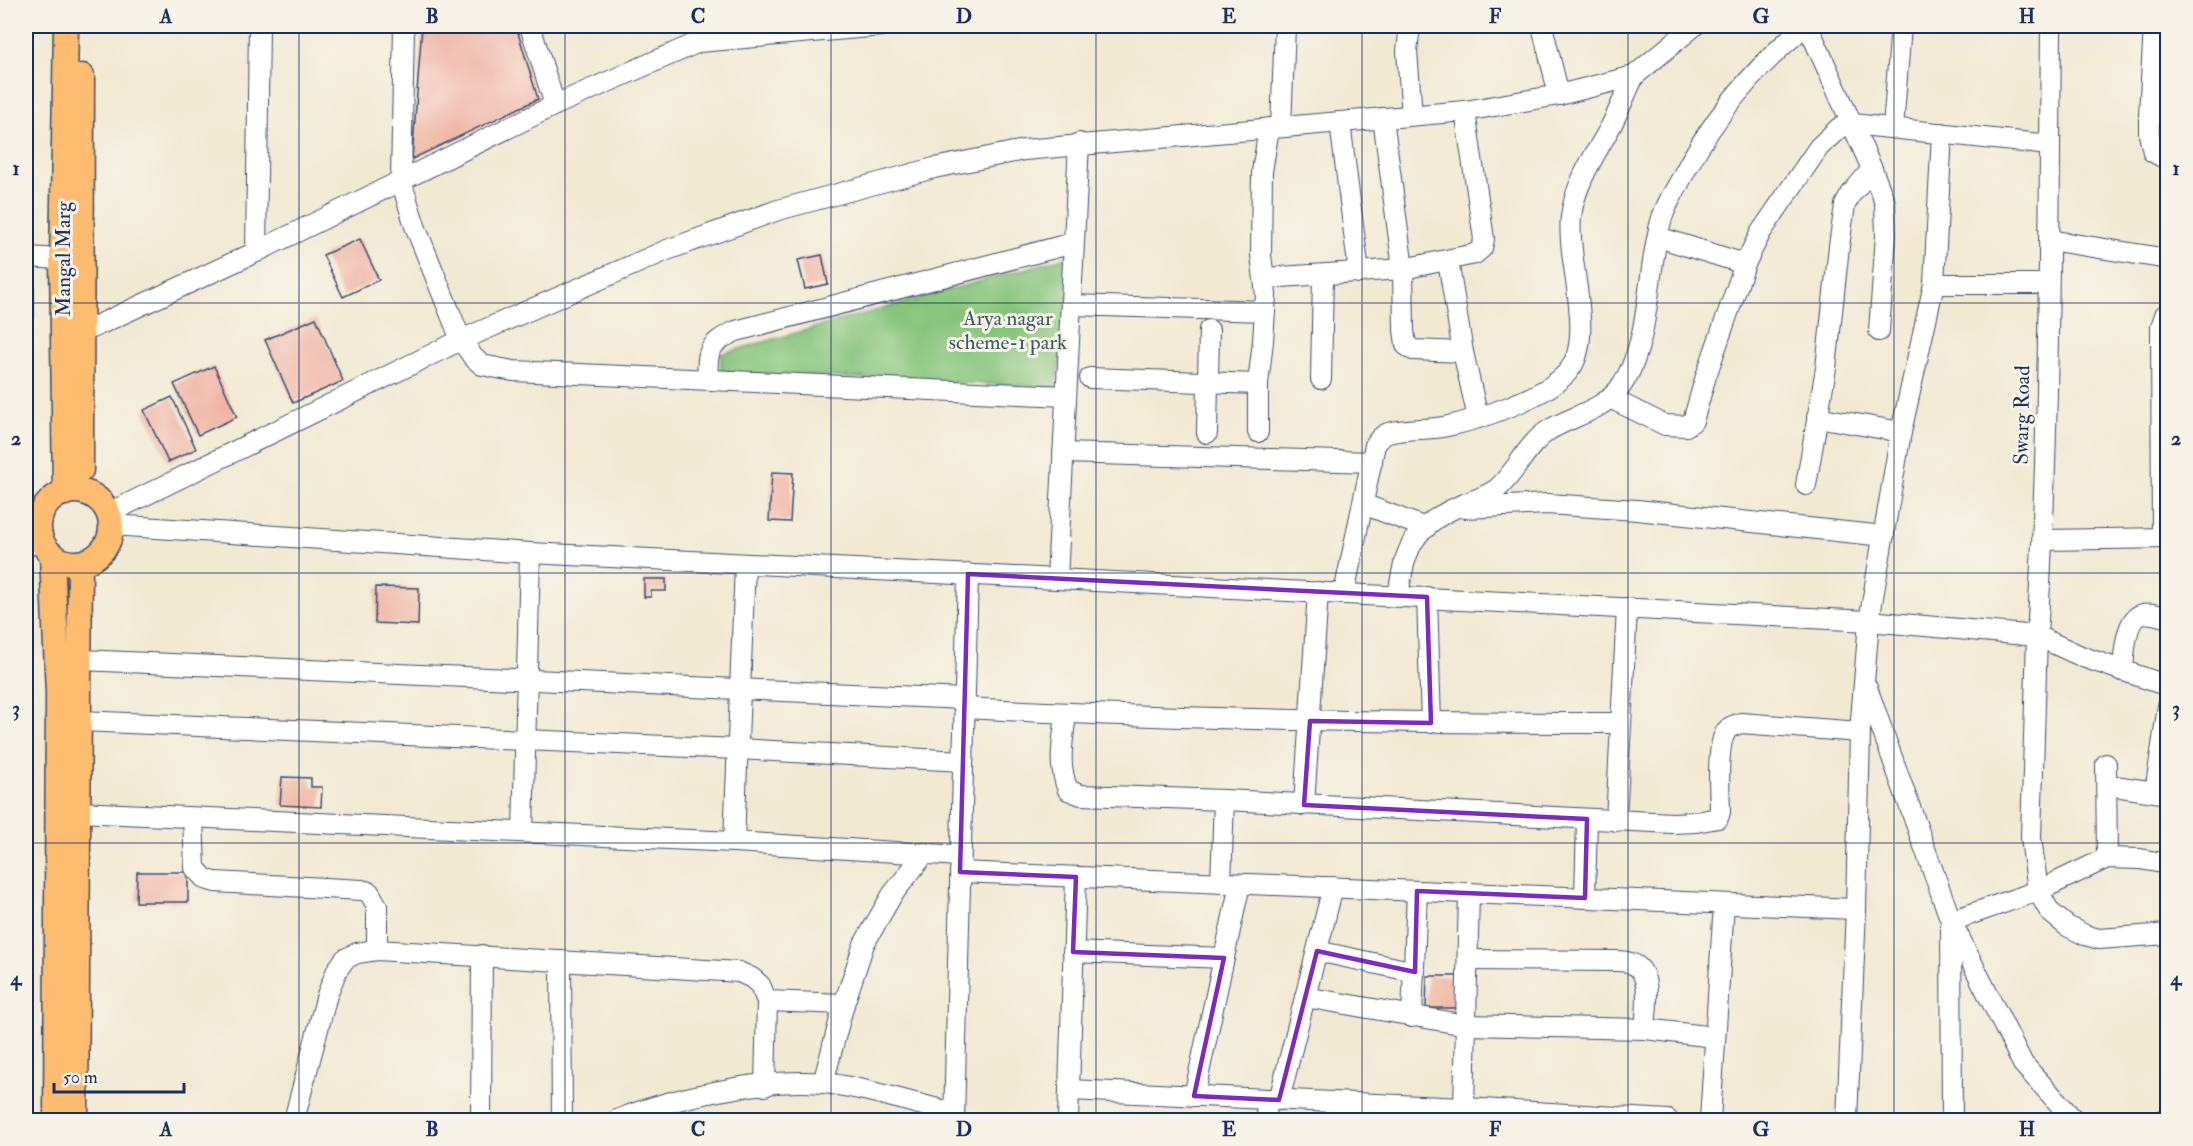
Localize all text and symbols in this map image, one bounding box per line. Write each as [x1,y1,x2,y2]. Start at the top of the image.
text: A [159,4,173,29]
text: B [425,4,439,29]
text: C [691,4,705,29]
text: D [956,4,972,29]
text: E [1222,4,1237,29]
text: F [1489,4,1502,29]
text: G [1753,4,1770,29]
text: H [2019,4,2035,29]
text: 1 [12,156,20,181]
text: 1 [2172,156,2180,181]
street label: Mangal Marg [50,201,77,317]
park label: Arya nagar scheme-1 park [949,305,1067,356]
street label: Swarg Road [2008,364,2036,465]
text: 2 [11,426,21,451]
text: 2 [2171,426,2181,451]
text: 3 [12,696,20,721]
text: 3 [2172,696,2180,721]
text: 4 [10,966,23,991]
text: 4 [2170,966,2183,991]
scale bar [54,1056,184,1094]
text: 50 m [63,1066,98,1089]
text: A [159,1117,173,1142]
text: B [425,1117,439,1142]
text: C [691,1117,705,1142]
text: D [956,1117,972,1142]
text: E [1222,1117,1237,1142]
text: F [1489,1117,1502,1142]
text: G [1753,1117,1770,1142]
text: H [2019,1117,2035,1142]

